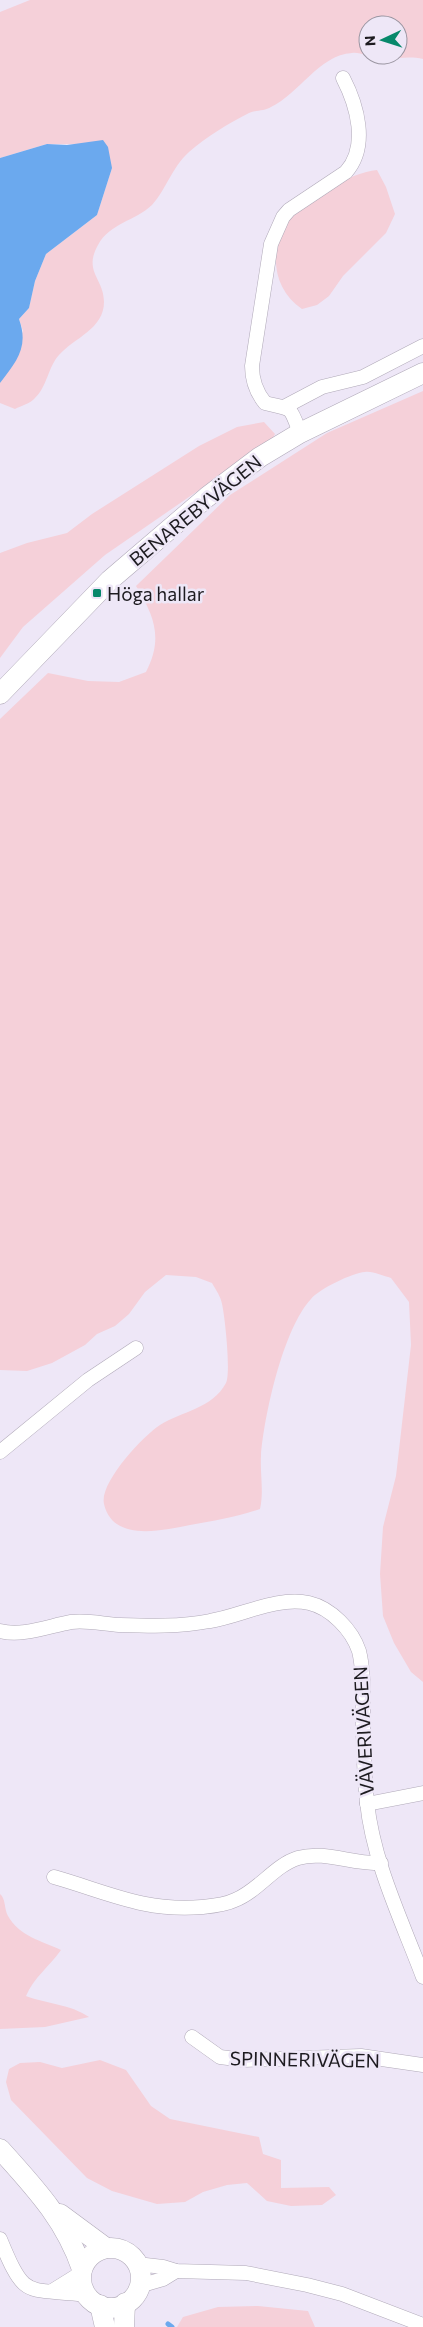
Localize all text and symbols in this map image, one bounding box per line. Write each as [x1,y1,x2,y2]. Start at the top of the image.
north arrow [358,15,408,65]
text: N [361,35,378,47]
street label: BENAREBYVÄGEN [124,450,266,570]
place label: Höga hallar [107,582,205,605]
marker: Höga hallar [91,587,103,599]
street label: VÄVERIVÄGEN [348,1666,378,1796]
street label: SPINNERIVÄGEN [230,2046,380,2072]

